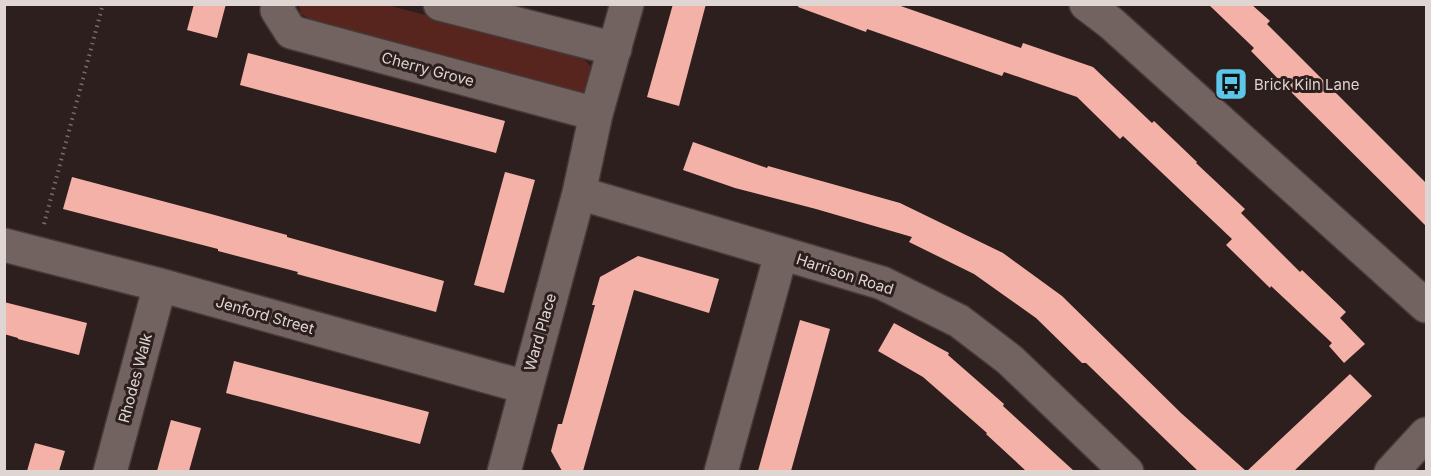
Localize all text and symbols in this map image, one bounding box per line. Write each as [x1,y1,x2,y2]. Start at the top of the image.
street label: Cherry Grove [380,48,476,90]
bus stop icon: Brick Kiln Lane [1213,66,1249,102]
place label: Brick Kiln Lane [1254,75,1360,94]
street label: Harrison Road [794,249,896,299]
street label: Ward Place [520,291,560,373]
street label: Jenford Street [214,292,316,338]
street label: Rhodes Walk [114,330,156,425]

